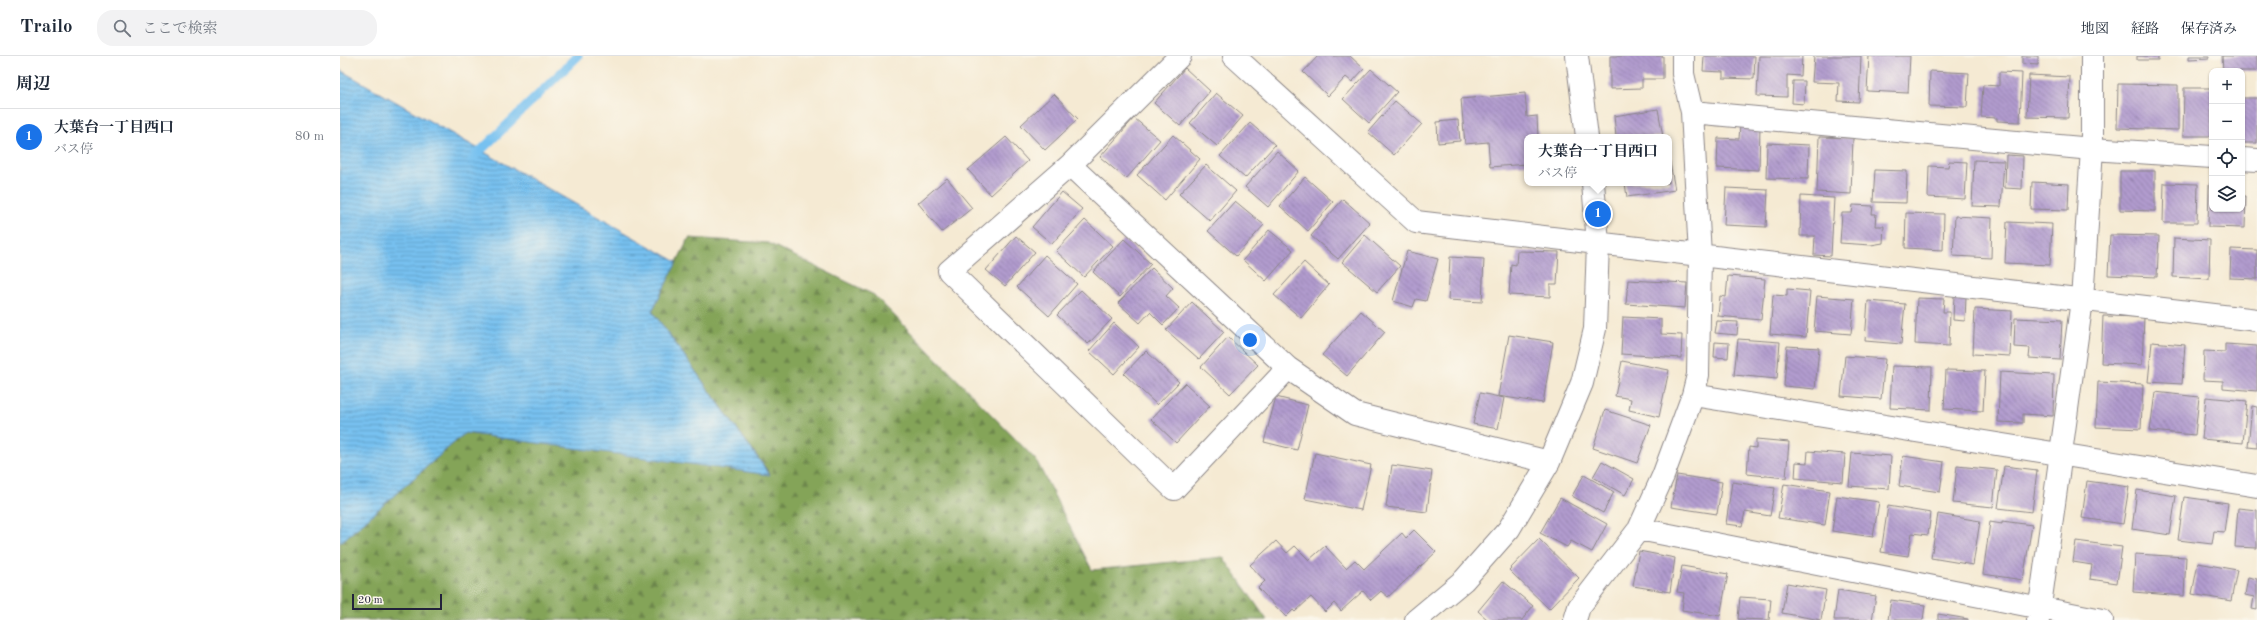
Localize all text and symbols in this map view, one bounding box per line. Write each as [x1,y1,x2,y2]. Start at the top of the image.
search box [97,10,377,46]
icon: search [111,17,133,39]
text: Trailo [20,18,73,37]
text: ここで検索 [143,22,218,37]
text: 地図 [2081,22,2109,36]
text: 経路 [2131,22,2159,36]
text: 保存済み [2181,22,2237,36]
map controls [2209,68,2245,212]
button: + [2209,68,2245,104]
text: 周辺 [16,76,50,93]
button: − [2209,104,2245,140]
text: 大葉台一丁目西口 [54,121,174,136]
text: 1 [25,130,33,143]
text: 80 m [295,130,324,143]
popup [1524,134,1672,186]
button: locate [2209,140,2245,176]
text: バス停 [54,143,93,156]
text: 大葉台一丁目西口 [1538,145,1658,160]
text: バス停 [1538,167,1577,180]
button: layers [2209,176,2245,212]
pin: 1 [1585,199,1611,229]
your location [1240,330,1260,350]
scale bar [352,592,442,611]
text: 20 m [358,595,383,606]

